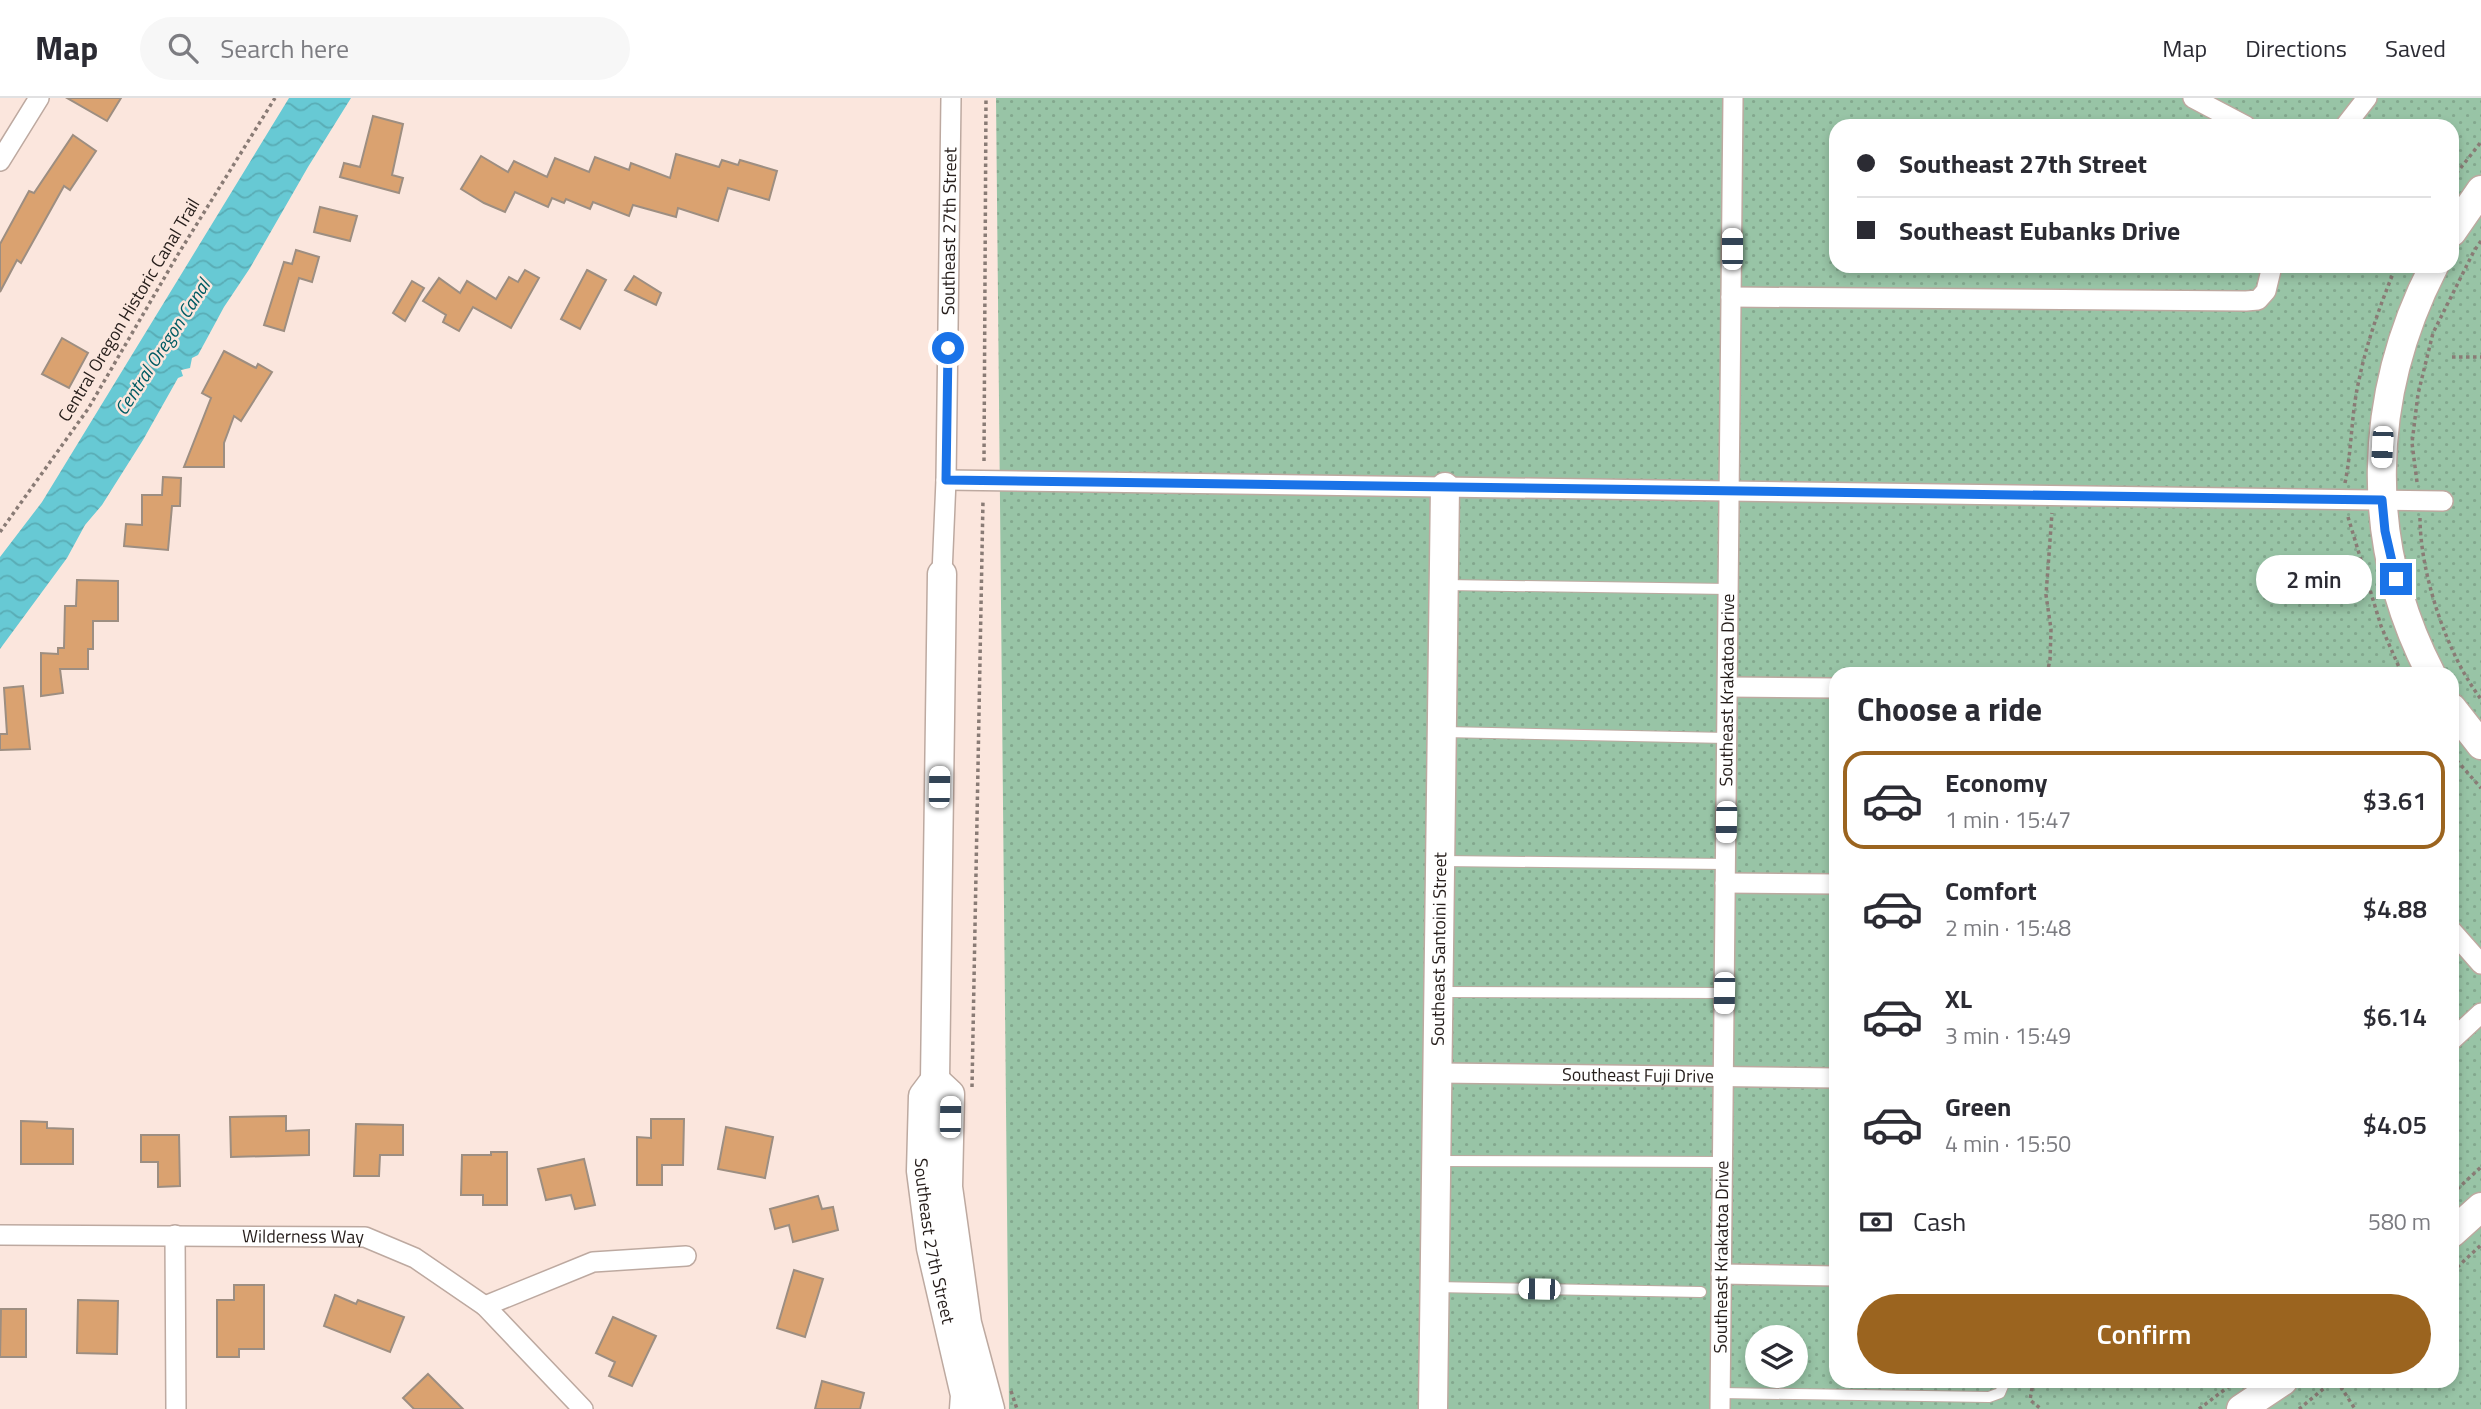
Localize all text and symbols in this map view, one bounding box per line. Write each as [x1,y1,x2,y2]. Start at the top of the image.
search box [140,17,630,80]
text: Map [35,23,98,73]
icon: search [164,29,202,67]
text: Search here [220,29,349,68]
text: Map [2162,30,2207,66]
text: Directions [2245,30,2347,66]
text: Saved [2385,30,2446,66]
text: Southeast 27th Street [1899,144,2147,183]
street label: Southeast 27th Street [934,146,963,315]
street label: Central Oregon Historic Canal Trail [51,193,206,427]
text: Southeast Eubanks Drive [1899,211,2180,250]
car [1722,228,1743,270]
water label: Central Oregon Canal [107,271,218,421]
route start [932,332,964,364]
car [2371,425,2394,469]
callout: 2 min [2256,554,2372,603]
text: 2 min [2286,562,2342,597]
route end [2380,563,2412,595]
street label: Southeast Krakatoa Drive [1712,593,1741,787]
text: Choose a ride [1857,685,2042,733]
text: Economy [1945,763,2047,802]
car [929,766,950,808]
icon: car [1861,769,1924,832]
text: $3.61 [2363,781,2427,820]
car [1716,801,1737,843]
text: 1 min · 15:47 [1945,802,2071,837]
street label: Southeast Santoini Street [1424,851,1453,1046]
text: Comfort [1945,871,2037,910]
icon: car [1861,877,1924,940]
text: $4.88 [2363,889,2427,928]
text: 2 min · 15:48 [1945,910,2071,945]
car [1714,972,1735,1014]
text: XL [1945,979,1972,1018]
icon: car [1861,985,1924,1048]
text: $6.14 [2363,997,2427,1036]
text: 3 min · 15:49 [1945,1018,2071,1053]
street label: Southeast Fuji Drive [1562,1061,1714,1089]
text: Green [1945,1087,2011,1126]
icon: car [1861,1093,1924,1156]
car [940,1096,961,1138]
text: $4.05 [2363,1105,2427,1144]
text: 4 min · 15:50 [1945,1126,2071,1161]
street label: Southeast 27th Street [908,1157,962,1327]
street label: Southeast Krakatoa Drive [1707,1160,1735,1354]
text: Cash [1913,1202,1966,1241]
icon: cash [1857,1203,1895,1241]
text: 580 m [2368,1204,2431,1239]
street label: Wilderness Way [242,1222,364,1250]
car [1518,1278,1561,1300]
button: Confirm [1857,1294,2431,1374]
map controls [1745,1325,1808,1388]
button: layers [1745,1325,1808,1388]

